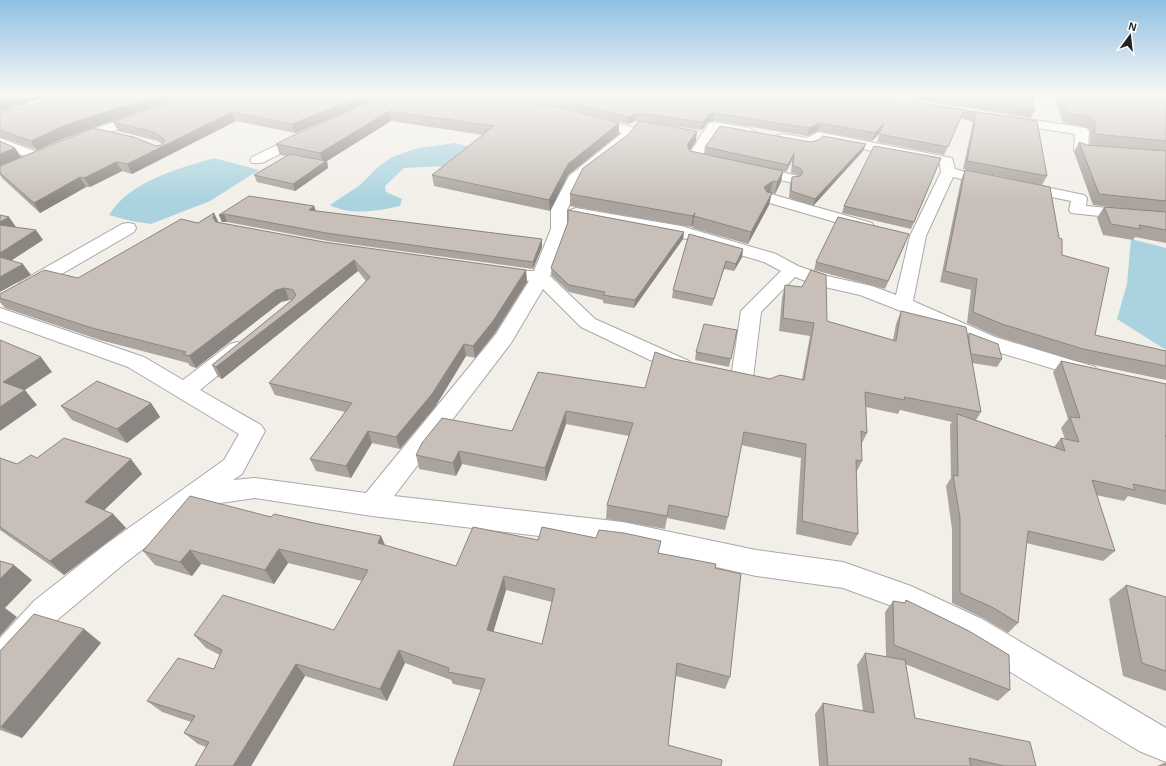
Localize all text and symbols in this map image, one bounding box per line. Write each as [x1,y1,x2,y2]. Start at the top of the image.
north arrow [1110,16,1150,56]
text: N [1127,20,1138,33]

